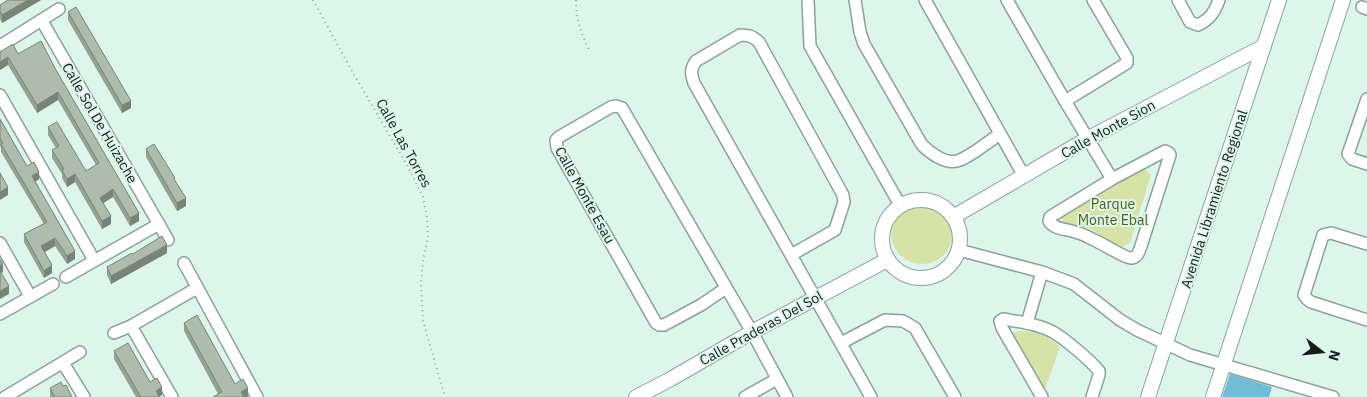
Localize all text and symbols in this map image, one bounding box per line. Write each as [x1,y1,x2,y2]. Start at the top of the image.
street label: Calle Sol De Huizache [58,60,142,187]
street label: Calle Las Torres [372,95,436,191]
street label: Calle Monte Sion [1058,96,1158,162]
street label: Avenida Libramiento Regional [1177,107,1251,290]
street label: Calle Monte Esau [551,143,619,247]
park label: Parque Monte Ebal [1078,195,1148,229]
street label: Calle Praderas Del Sol [696,287,826,369]
north arrow [1297,327,1347,377]
text: N [1324,348,1345,363]

